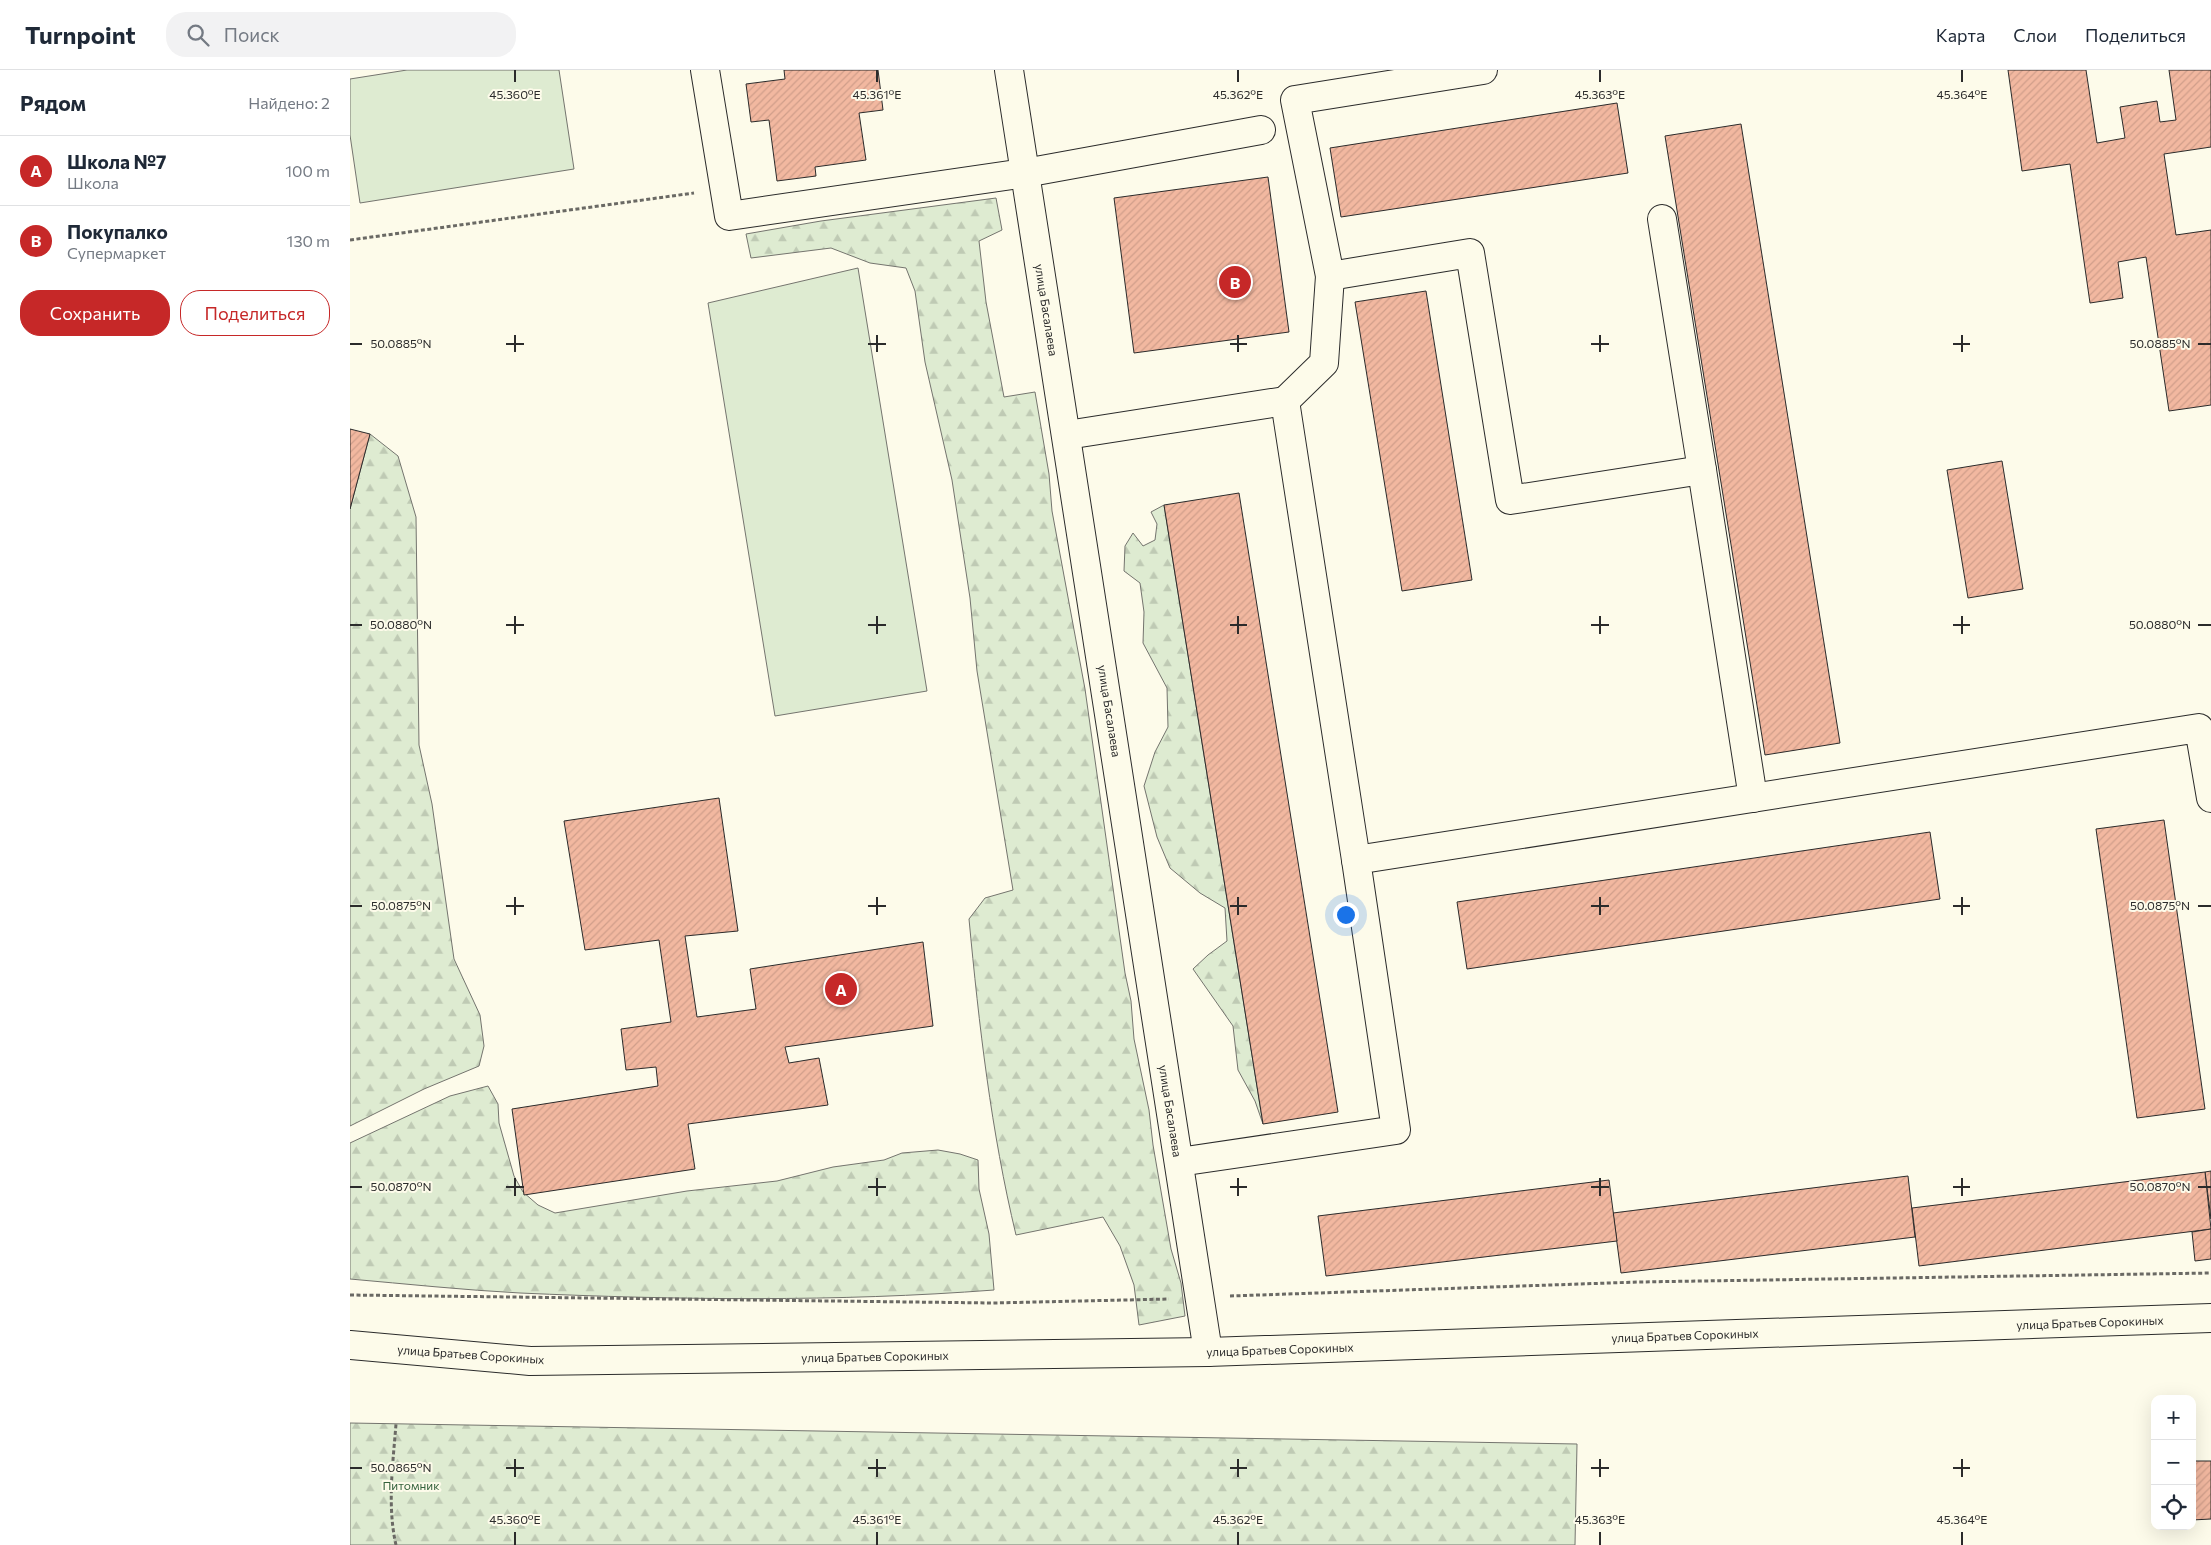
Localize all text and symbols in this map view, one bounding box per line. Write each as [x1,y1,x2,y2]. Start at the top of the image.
search box [166,12,516,57]
text: Turnpoint [25,20,136,49]
icon: search [184,21,212,49]
text: Поиск [224,23,280,46]
text: Карта [1936,24,1985,46]
text: Слои [2013,24,2057,46]
text: Поделиться [2085,24,2186,46]
text: 45.360°E [489,87,541,101]
text: 45.361°E [853,87,901,101]
text: 45.362°E [1213,87,1263,101]
text: 45.363°E [1575,87,1625,101]
text: 45.364°E [1937,87,1987,101]
text: Рядом [20,90,86,115]
text: Найдено: 2 [248,93,330,112]
text: Школа №7 [67,150,167,173]
text: A [30,161,42,180]
text: 100 m [285,161,330,180]
text: Школа [67,173,119,192]
text: Покупалко [67,220,168,243]
text: B [31,231,41,250]
text: 130 m [287,231,330,250]
text: Супермаркет [67,243,166,262]
street label: улица Басалаева [1033,263,1061,357]
pin: B [1219,263,1251,301]
button: Сохранить [20,290,170,336]
button: Поделиться [180,290,330,336]
text: 50.0885°N [370,336,432,350]
text: 50.0885°N [2129,336,2191,350]
text: 50.0880°N [370,617,432,631]
text: 50.0880°N [2129,617,2191,631]
street label: улица Басалаева [1096,664,1124,758]
text: 50.0875°N [371,898,431,912]
text: 50.0875°N [2130,898,2190,912]
your location [1333,902,1359,928]
pin: A [825,970,857,1008]
street label: улица Басалаева [1157,1064,1185,1158]
text: 50.0870°N [370,1179,432,1193]
text: 50.0870°N [2129,1179,2191,1193]
street label: улица Братьев Сорокиных [2016,1312,2165,1332]
street label: улица Братьев Сорокиных [1611,1325,1760,1345]
street label: улица Братьев Сорокиных [1206,1339,1355,1359]
street label: улица Братьев Сорокиных [397,1342,546,1366]
street label: улица Братьев Сорокиных [801,1348,949,1364]
map controls [2151,1395,2196,1530]
button: + [2151,1395,2196,1440]
button: − [2151,1440,2196,1485]
text: 50.0865°N [370,1460,432,1474]
park label: Питомник [382,1478,440,1492]
button: locate [2151,1485,2196,1530]
text: 45.360°E [489,1512,541,1526]
text: 45.361°E [853,1512,901,1526]
text: 45.362°E [1213,1512,1263,1526]
text: 45.363°E [1575,1512,1625,1526]
text: 45.364°E [1937,1512,1987,1526]

